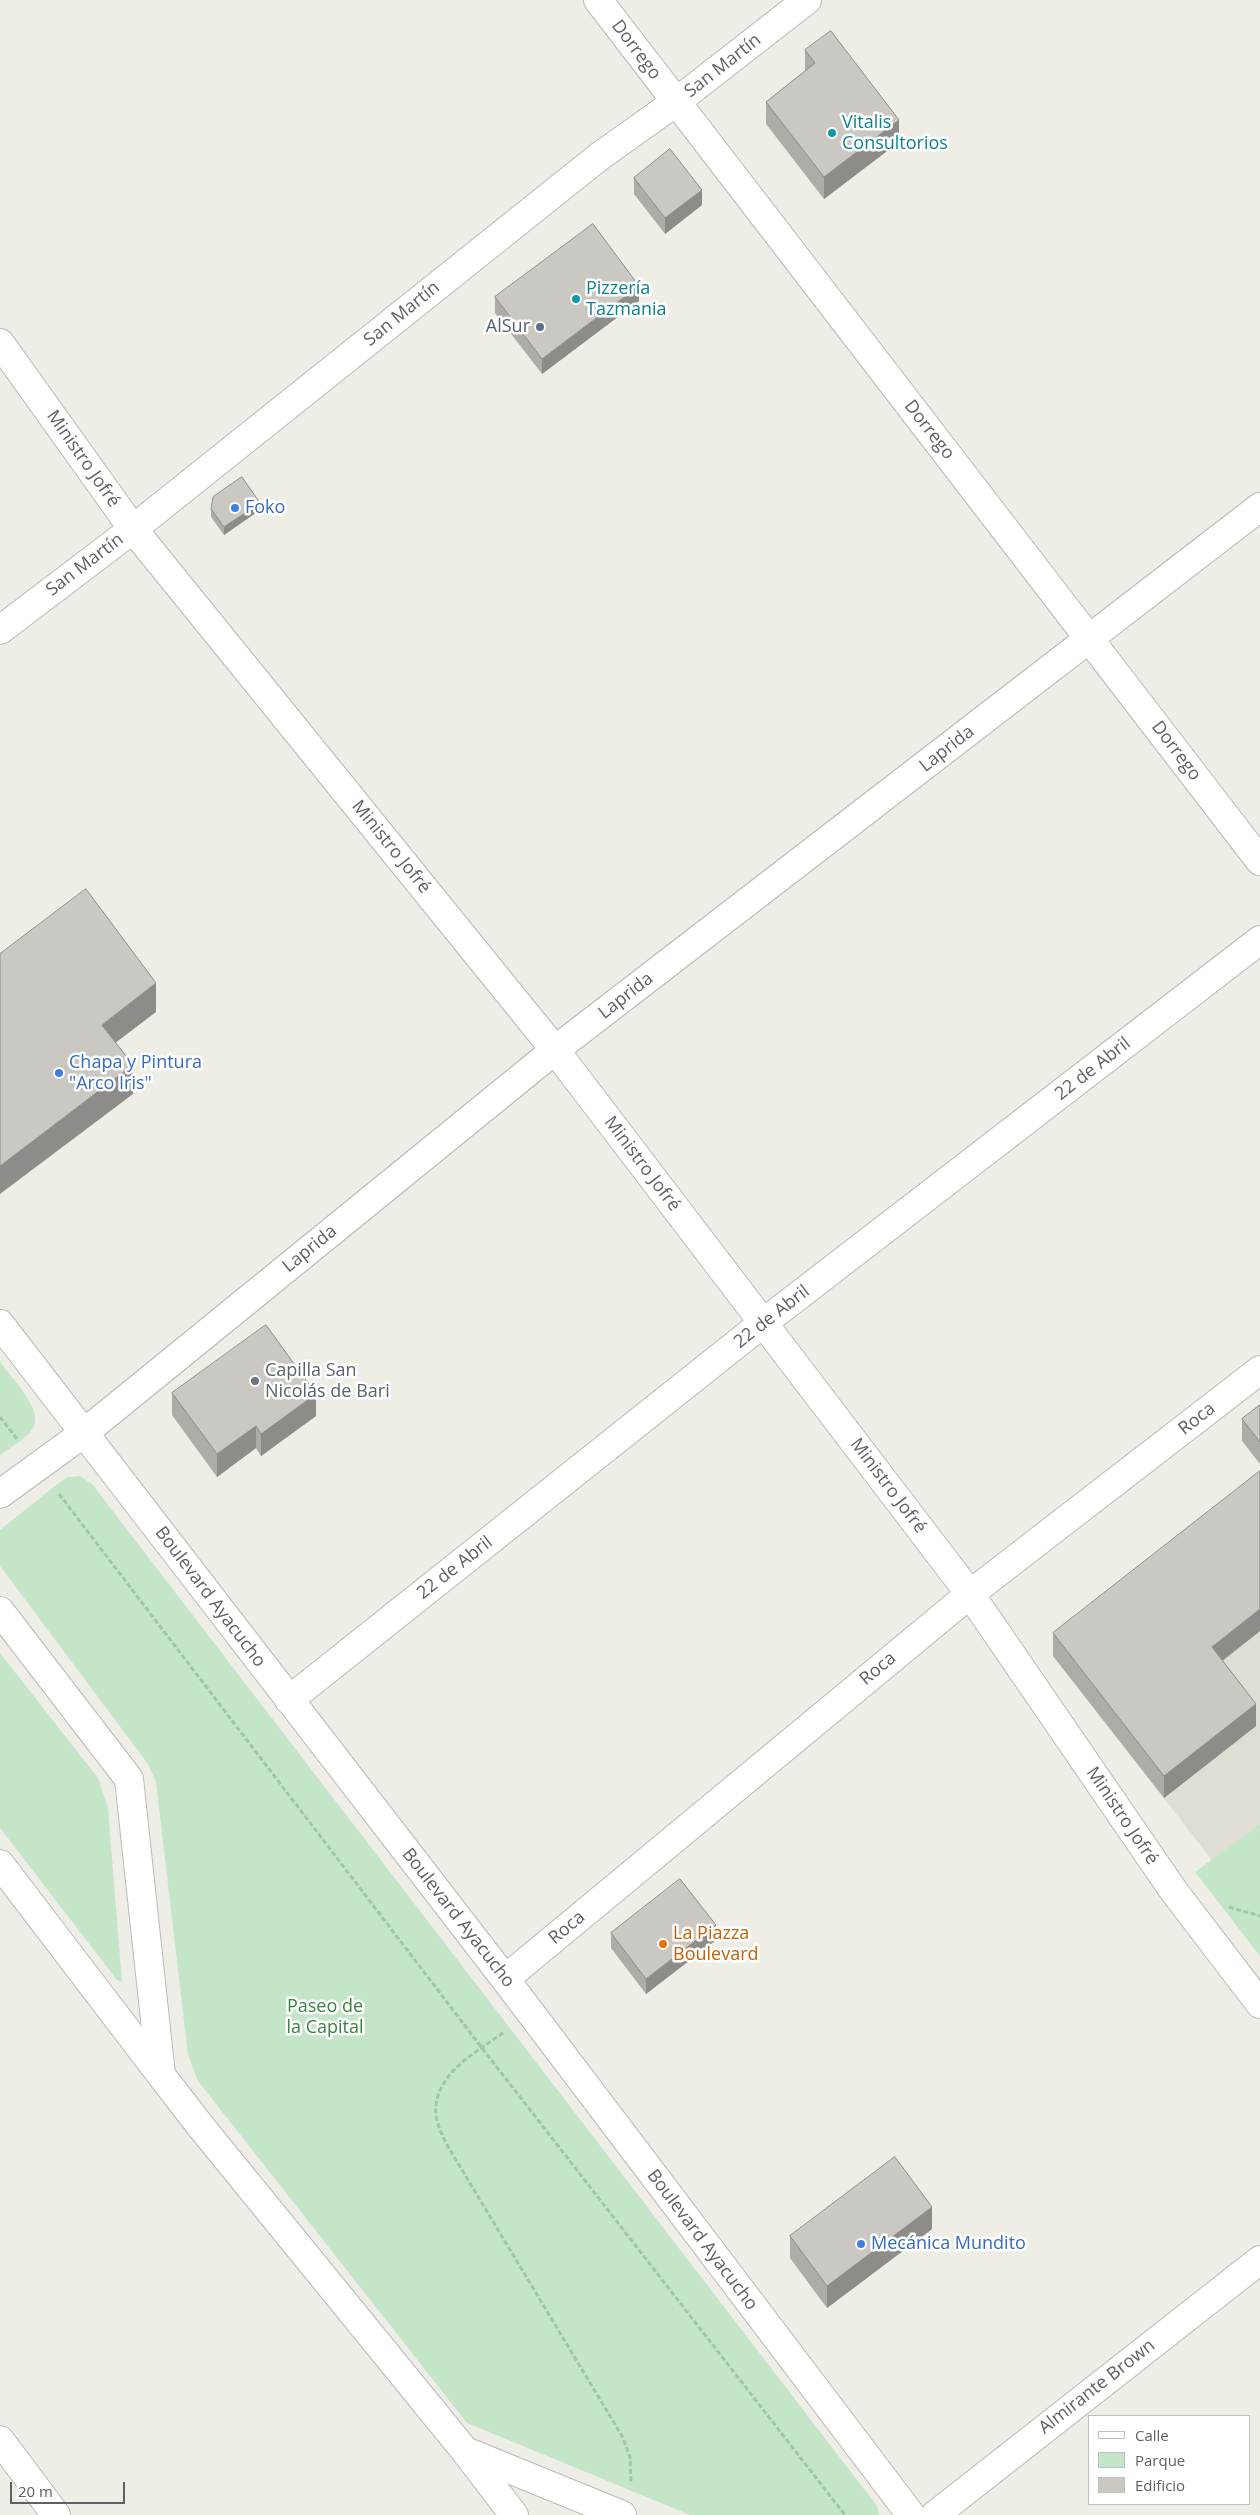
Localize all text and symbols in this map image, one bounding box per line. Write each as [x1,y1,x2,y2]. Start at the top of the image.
street label: Dorrego [607,16,665,84]
street label: San Martín [680,29,766,103]
place label: Vitalis Consultorios [842,112,948,154]
marker: Vitalis Consultorios [826,127,838,139]
street label: San Martín [360,277,444,351]
place label: Pizzería Tazmania [586,278,667,320]
marker: Pizzería Tazmania [570,293,582,305]
place label: AlSur [486,316,530,338]
marker: AlSur [534,321,546,333]
street label: Dorrego [899,396,959,464]
street label: Ministro Jofré [42,406,124,512]
place label: Foko [245,497,285,519]
marker: Foko [229,502,241,514]
street label: San Martín [42,529,128,601]
street label: Dorrego [1147,717,1205,785]
street label: Laprida [915,721,979,777]
street label: Ministro Jofré [347,796,435,898]
street label: Laprida [594,968,658,1024]
street label: 22 de Abril [1051,1033,1135,1105]
place label: Chapa y Pintura "Arco Iris" [69,1052,202,1094]
marker: Chapa y Pintura "Arco Iris" [53,1067,65,1079]
street label: Ministro Jofré [599,1112,685,1216]
street label: Laprida [279,1221,341,1277]
street label: 22 de Abril [730,1281,814,1353]
place label: Capilla San Nicolás de Bari [265,1360,390,1402]
marker: Capilla San Nicolás de Bari [249,1375,261,1387]
street label: Roca [1174,1398,1220,1440]
street label: Ministro Jofré [845,1434,931,1538]
street label: Boulevard Ayacucho [150,1522,270,1672]
street label: 22 de Abril [413,1532,497,1604]
street label: Roca [856,1648,900,1690]
street label: Ministro Jofré [1081,1763,1163,1869]
street label: Boulevard Ayacucho [397,1844,519,1992]
street label: Roca [545,1907,589,1949]
place label: La Piazza Boulevard [673,1923,759,1966]
marker: La Piazza Boulevard [657,1938,669,1950]
park label: Paseo de la Capital [286,1996,364,2038]
street label: Boulevard Ayacucho [642,2165,762,2315]
place label: Mecánica Mundito [871,2233,1026,2255]
marker: Mecánica Mundito [855,2238,867,2250]
street label: Almirante Brown [1035,2335,1159,2439]
legend [1088,2415,1250,2505]
text: Calle [1135,2425,1169,2445]
text: Parque [1135,2450,1185,2470]
scale bar [12,2472,128,2504]
text: Edificio [1135,2475,1185,2495]
text: 20 m [18,2481,53,2501]

